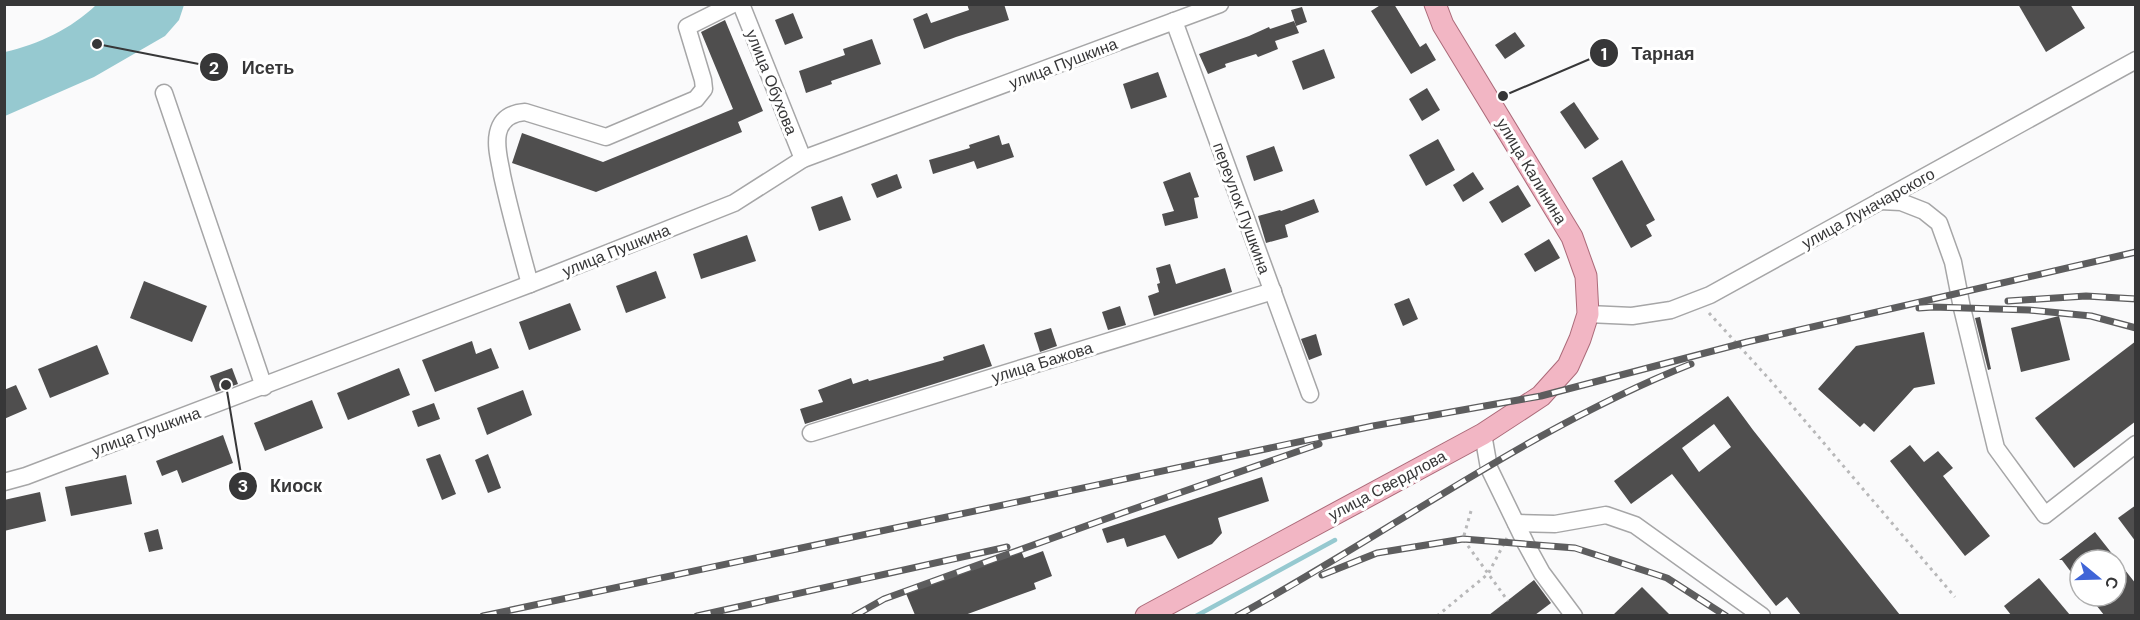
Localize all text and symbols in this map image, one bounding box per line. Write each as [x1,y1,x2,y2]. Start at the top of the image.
street label: улица Обухова [741,27,802,138]
street label: улица Пушкина [1006,33,1120,94]
callout: Тарная [1589,35,1706,71]
text: 1 [1601,42,1607,66]
text: Тарная [1632,42,1694,66]
callout: Исеть [199,49,306,85]
text: 2 [209,56,219,80]
text: Исеть [242,56,294,80]
street label: улица Калинина [1492,114,1572,228]
street label: переулок Пушкина [1208,139,1275,277]
street label: улица Луначарского [1798,163,1939,254]
street label: улица Пушкина [559,219,673,282]
street label: улица Бажова [989,337,1095,388]
street label: улица Пушкина [89,402,204,461]
street label: улица Свердлова [1325,445,1450,525]
callout: Киоск [228,468,334,504]
text: 3 [238,474,248,498]
text: Киоск [270,474,323,498]
north arrow [2068,548,2128,608]
text: С [2100,574,2124,592]

